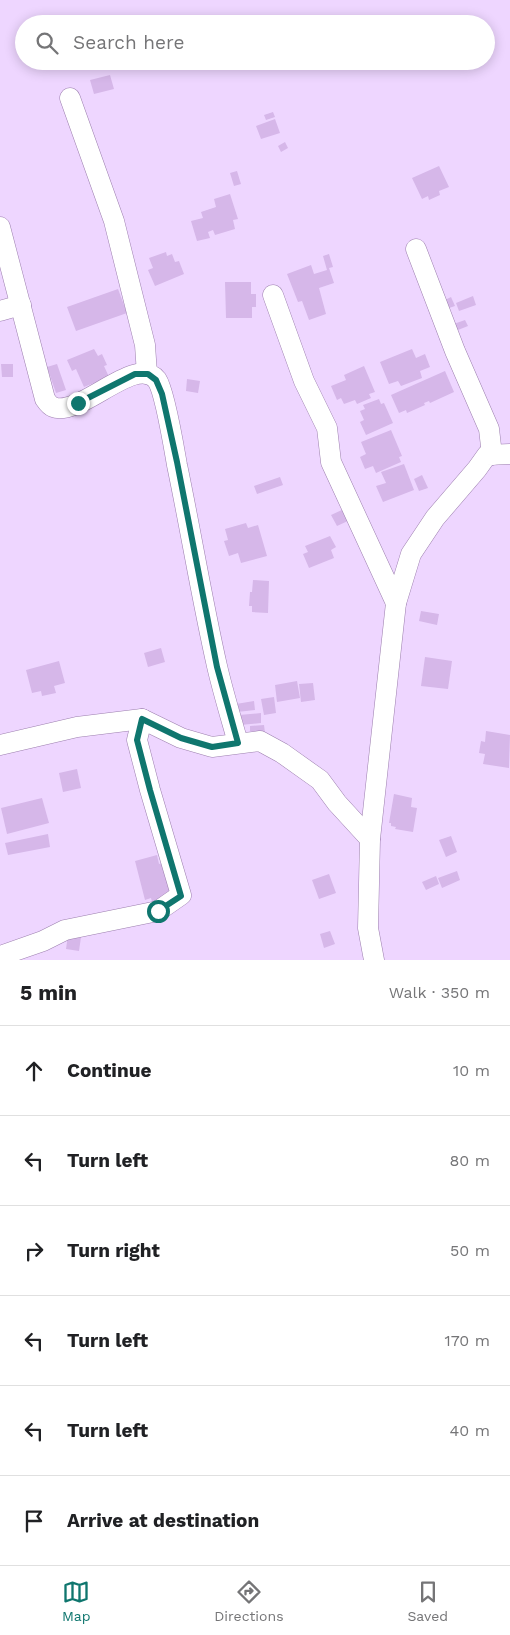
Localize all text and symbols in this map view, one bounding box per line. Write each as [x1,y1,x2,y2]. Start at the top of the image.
search box [15,15,495,70]
icon: search [33,29,61,57]
text: Search here [73,31,184,54]
route end [67,392,90,415]
route start [147,900,170,923]
text: 5 min [20,980,77,1005]
text: Walk · 350 m [389,983,490,1002]
icon: ahead [20,1057,48,1085]
text: Continue [67,1059,151,1082]
text: 10 m [453,1061,490,1080]
icon: left [20,1147,48,1175]
text: Turn left [67,1149,148,1172]
text: 80 m [449,1151,490,1170]
icon: right [20,1237,48,1265]
text: Turn right [67,1239,160,1262]
text: 50 m [450,1241,490,1260]
icon: left [20,1327,48,1355]
text: Turn left [67,1329,148,1352]
text: 170 m [444,1331,490,1350]
icon: left [20,1417,48,1445]
text: Turn left [67,1419,148,1442]
text: 40 m [450,1421,490,1440]
icon: arrive [20,1507,48,1535]
text: Arrive at destination [67,1509,259,1532]
tab: Map [62,1578,91,1624]
tab: Directions [214,1578,284,1624]
tab: Saved [407,1578,448,1624]

